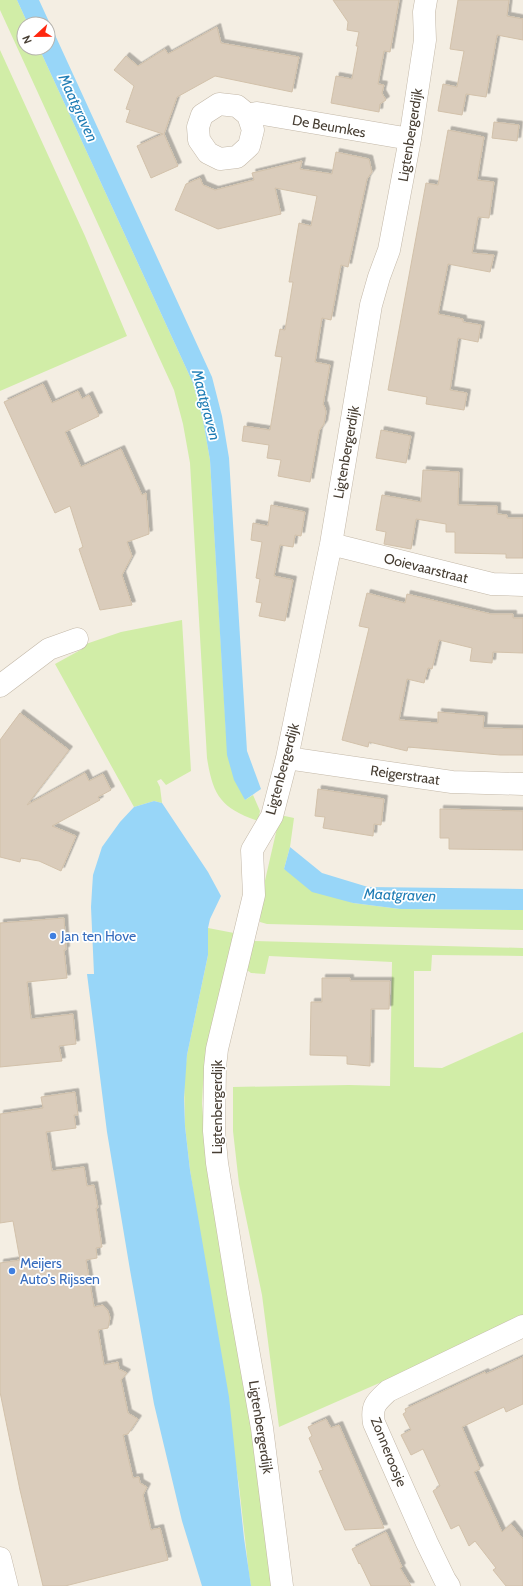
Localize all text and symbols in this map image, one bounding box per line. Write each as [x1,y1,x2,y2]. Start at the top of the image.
north arrow [16,16,56,56]
text: N [19,34,35,46]
water label: Maatgraven [54,70,101,145]
street label: Ligtenbergerdijk [394,86,426,183]
street label: De Beumkes [291,111,367,141]
water label: Maatgraven [188,367,224,442]
street label: Ligtenbergerdijk [329,403,363,500]
street label: Ooievaarstraat [382,549,470,587]
street label: Ligtenbergerdijk [261,720,303,817]
street label: Reigerstraat [369,761,441,789]
water label: Maatgraven [363,885,436,905]
place label: Jan ten Hove [60,927,136,945]
marker: Jan ten Hove [48,931,58,941]
street label: Ligtenbergerdijk [208,1059,226,1154]
place label: Meijers Auto's Rijssen [20,1254,100,1288]
marker: Meijers Auto's Rijssen [7,1266,17,1276]
street label: Ligtenbergerdijk [245,1379,277,1476]
street label: Zonneroosje [367,1415,411,1489]

